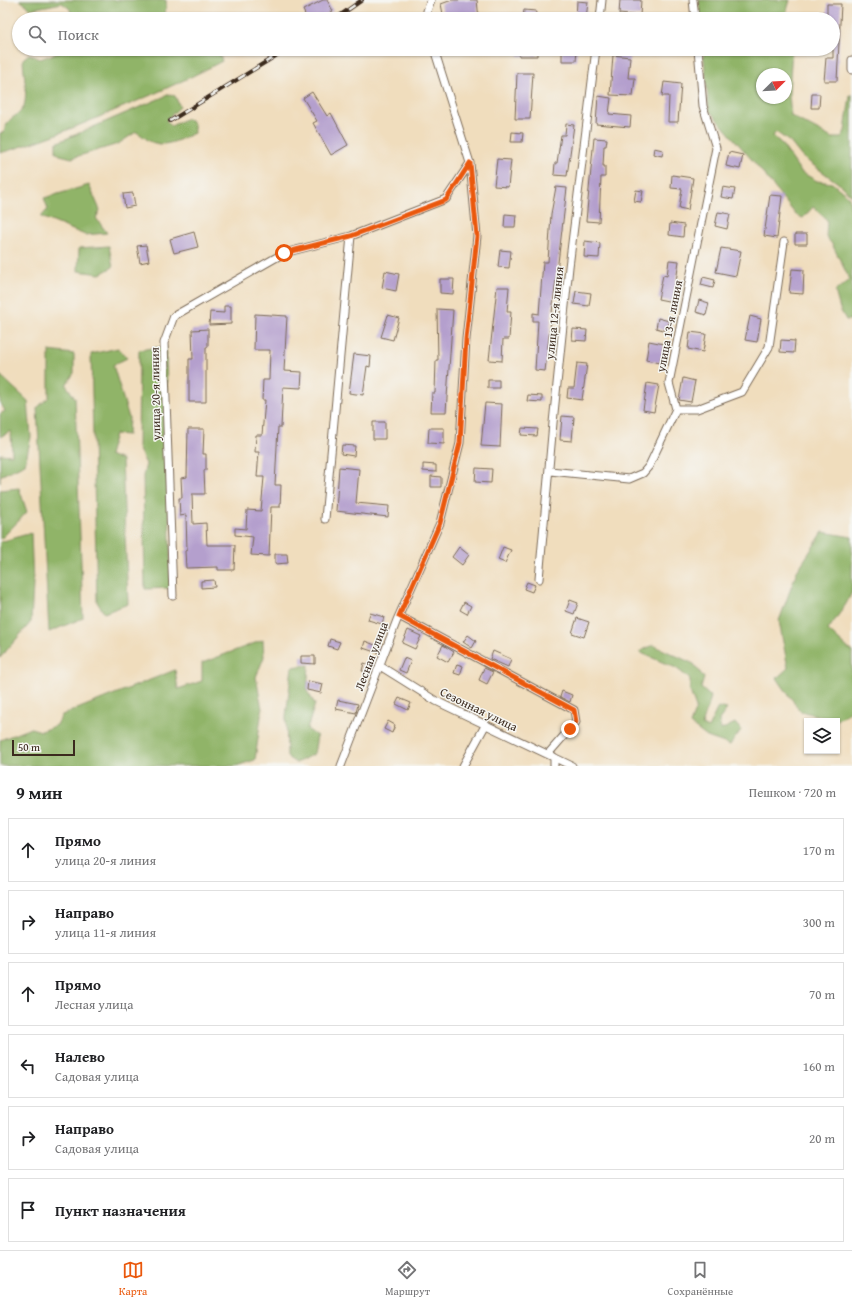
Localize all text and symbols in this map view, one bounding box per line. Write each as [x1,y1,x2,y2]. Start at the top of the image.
search box [12,12,840,56]
icon: search [26,23,48,45]
text: Поиск [58,24,99,45]
north arrow [756,68,792,104]
route start [275,244,293,262]
street label: улица 12-я линия [541,266,567,361]
street label: улица 13-я линия [652,279,686,374]
street label: улица 20-я линия [146,347,164,442]
street label: Лесная улица [350,619,392,693]
street label: Сезонная улица [437,683,521,735]
map controls [804,718,840,754]
button: layers [804,718,840,754]
route end [561,720,579,738]
scale bar [12,738,75,757]
text: 50 m [18,739,40,755]
text: 9 мин [16,780,62,805]
text: Пешком · 720 m [749,783,836,802]
text: Прямо [55,830,101,851]
icon: ahead [17,839,39,861]
text: 170 m [803,841,835,860]
text: улица 20-я линия [55,851,156,870]
text: Направо [55,902,114,923]
icon: right [17,911,39,933]
text: 300 m [803,913,835,932]
text: улица 11-я линия [55,923,156,942]
text: Прямо [55,974,101,995]
icon: ahead [17,983,39,1005]
text: 70 m [809,985,835,1004]
text: Лесная улица [55,995,133,1014]
text: Налево [55,1046,105,1067]
icon: left [17,1055,39,1077]
text: 160 m [803,1057,835,1076]
text: Садовая улица [55,1067,139,1086]
text: Направо [55,1118,114,1139]
icon: right [17,1127,39,1149]
text: 20 m [809,1129,835,1148]
text: Садовая улица [55,1139,139,1158]
icon: arrive [17,1199,39,1221]
text: Пункт назначения [55,1200,186,1221]
tab: Карта [119,1259,147,1299]
tab: Маршрут [385,1259,430,1299]
tab: Сохранённые [668,1259,733,1299]

